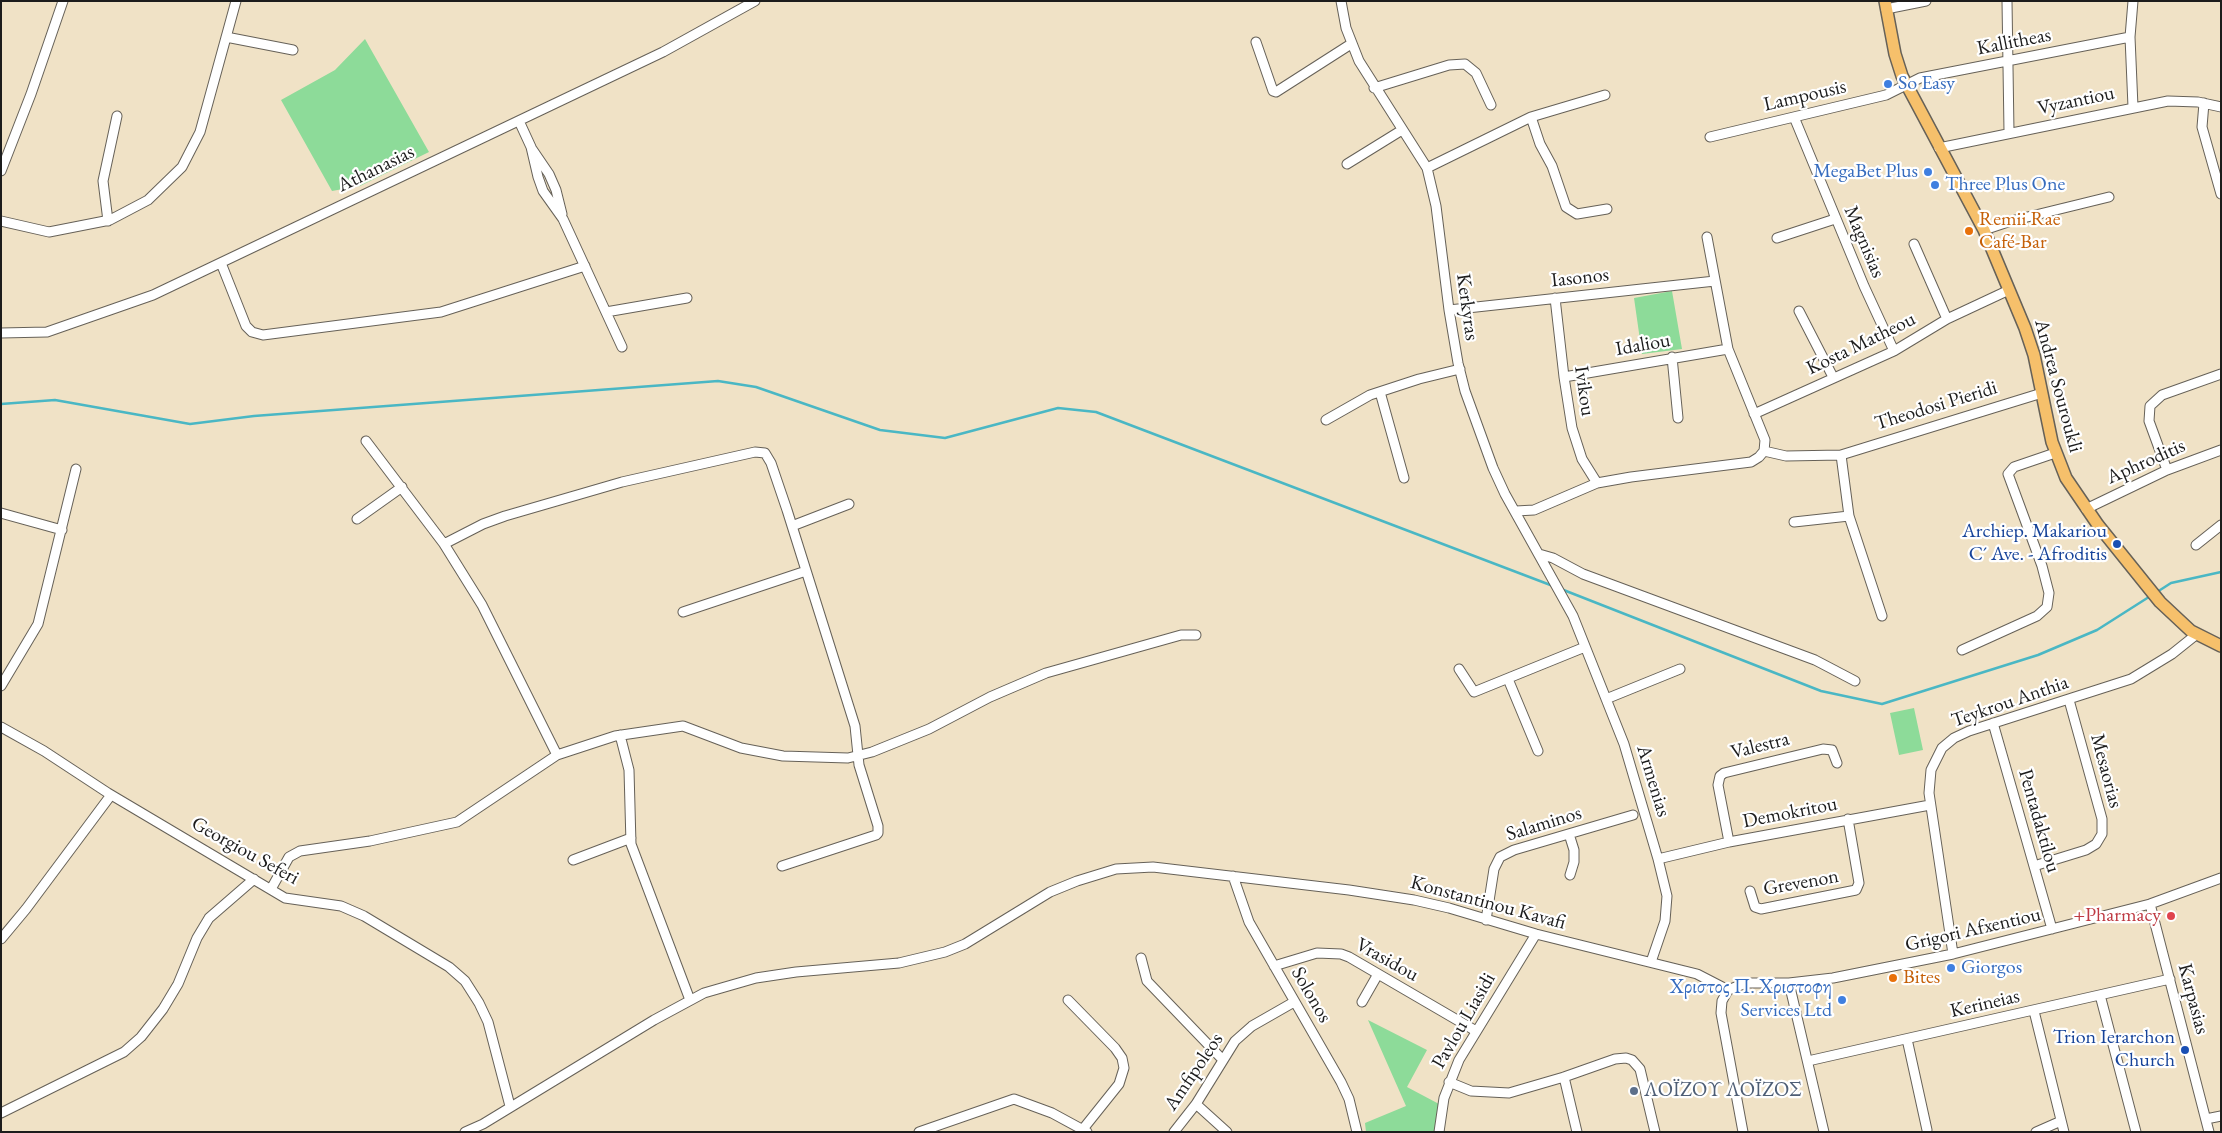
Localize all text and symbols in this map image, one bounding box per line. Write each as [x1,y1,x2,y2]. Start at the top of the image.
street label: Kallitheas [1975,23,2053,61]
place label: So Easy [1898,72,1955,96]
street label: Lampousis [1761,75,1849,117]
marker: So Easy [1882,78,1894,90]
street label: Vyzantiou [2035,81,2117,121]
street label: Athanasias [334,140,418,198]
place label: MegaBet Plus [1813,160,1918,184]
marker: MegaBet Plus [1922,166,1934,178]
place label: Three Plus One [1945,173,2065,197]
marker: Three Plus One [1929,179,1941,191]
street label: Magnisias [1838,203,1890,281]
place label: Remii Rae Café-Bar [1979,208,2060,255]
marker: Remii Rae Café-Bar [1963,225,1975,237]
street label: Iasonos [1550,263,1610,293]
street label: Kerkyras [1450,272,1484,342]
street label: Kosta Matheou [1803,307,1919,381]
street label: Andrea Souroukli [2029,317,2087,455]
street label: Idaliou [1614,328,1672,362]
street label: Ivikou [1569,364,1599,418]
street label: Theodosi Pieridi [1872,376,2000,436]
street label: Aphroditis [2103,434,2189,490]
place label: Archiep. Makariou C´ Ave. - Afroditis [1962,520,2107,567]
marker: Archiep. Makariou C´ Ave. - Afroditis [2111,538,2123,550]
street label: Teykrou Anthia [1948,671,2072,733]
street label: Valestra [1728,727,1792,765]
street label: Mesaorias [2085,731,2127,811]
street label: Armenias [1631,742,1675,820]
street label: Pentadaktilou [2013,766,2065,876]
street label: Demokritou [1741,792,1839,834]
street label: Salaminos [1503,801,1585,847]
street label: Georgiou Seferi [187,812,303,890]
street label: Grevenon [1761,865,1841,901]
street label: Konstantinou Kavafi [1408,871,1568,935]
street label: Grigori Afxentiou [1903,903,2043,957]
place label: +Pharmacy [2073,904,2161,928]
marker: +Pharmacy [2165,910,2177,922]
street label: Vrasidou [1351,933,1423,987]
place label: Giorgos [1961,956,2022,980]
street label: Karpasias [2172,961,2214,1037]
marker: Giorgos [1945,962,1957,974]
street label: Solonos [1285,963,1337,1027]
place label: Bites [1903,966,1940,990]
street label: Pavlou Liasidi [1427,969,1501,1073]
marker: Bites [1887,972,1899,984]
place label: Χριστος Π. Χριστοφη Services Ltd [1670,976,1832,1023]
street label: Kerineias [1948,984,2022,1024]
marker: Χριστος Π. Χριστοφη Services Ltd [1836,994,1848,1006]
place label: Trion Ierarchon Church [2053,1026,2175,1073]
street label: Amfipoleos [1159,1029,1229,1115]
marker: Trion Ierarchon Church [2179,1044,2191,1056]
place label: ΛΟΪΖΟΥ ΛΟΪΖΟΣ [1644,1079,1801,1103]
marker: ΛΟΪΖΟΥ ΛΟΪΖΟΣ [1628,1085,1640,1097]

